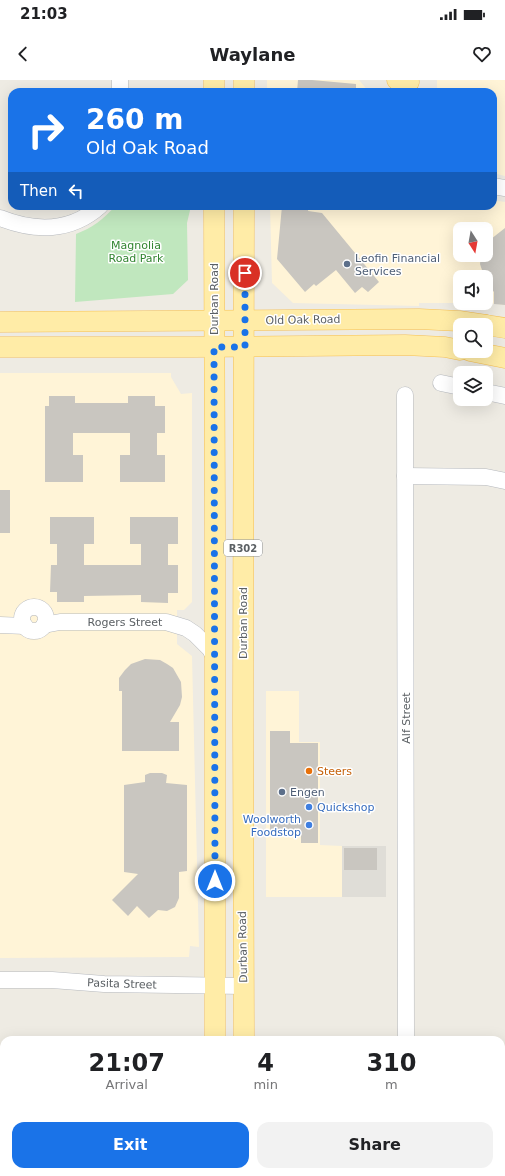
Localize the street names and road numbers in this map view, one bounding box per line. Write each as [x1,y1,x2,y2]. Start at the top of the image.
street label: Durban Road [208,263,221,335]
street label: Old Oak Road [265,313,341,327]
road number: R302 [224,540,262,556]
street label: Durban Road [237,587,250,659]
street label: Rogers Street [88,616,163,629]
street label: Alf Street [400,692,413,744]
street label: Durban Road [236,911,250,983]
street label: Pasita Street [87,976,158,992]

